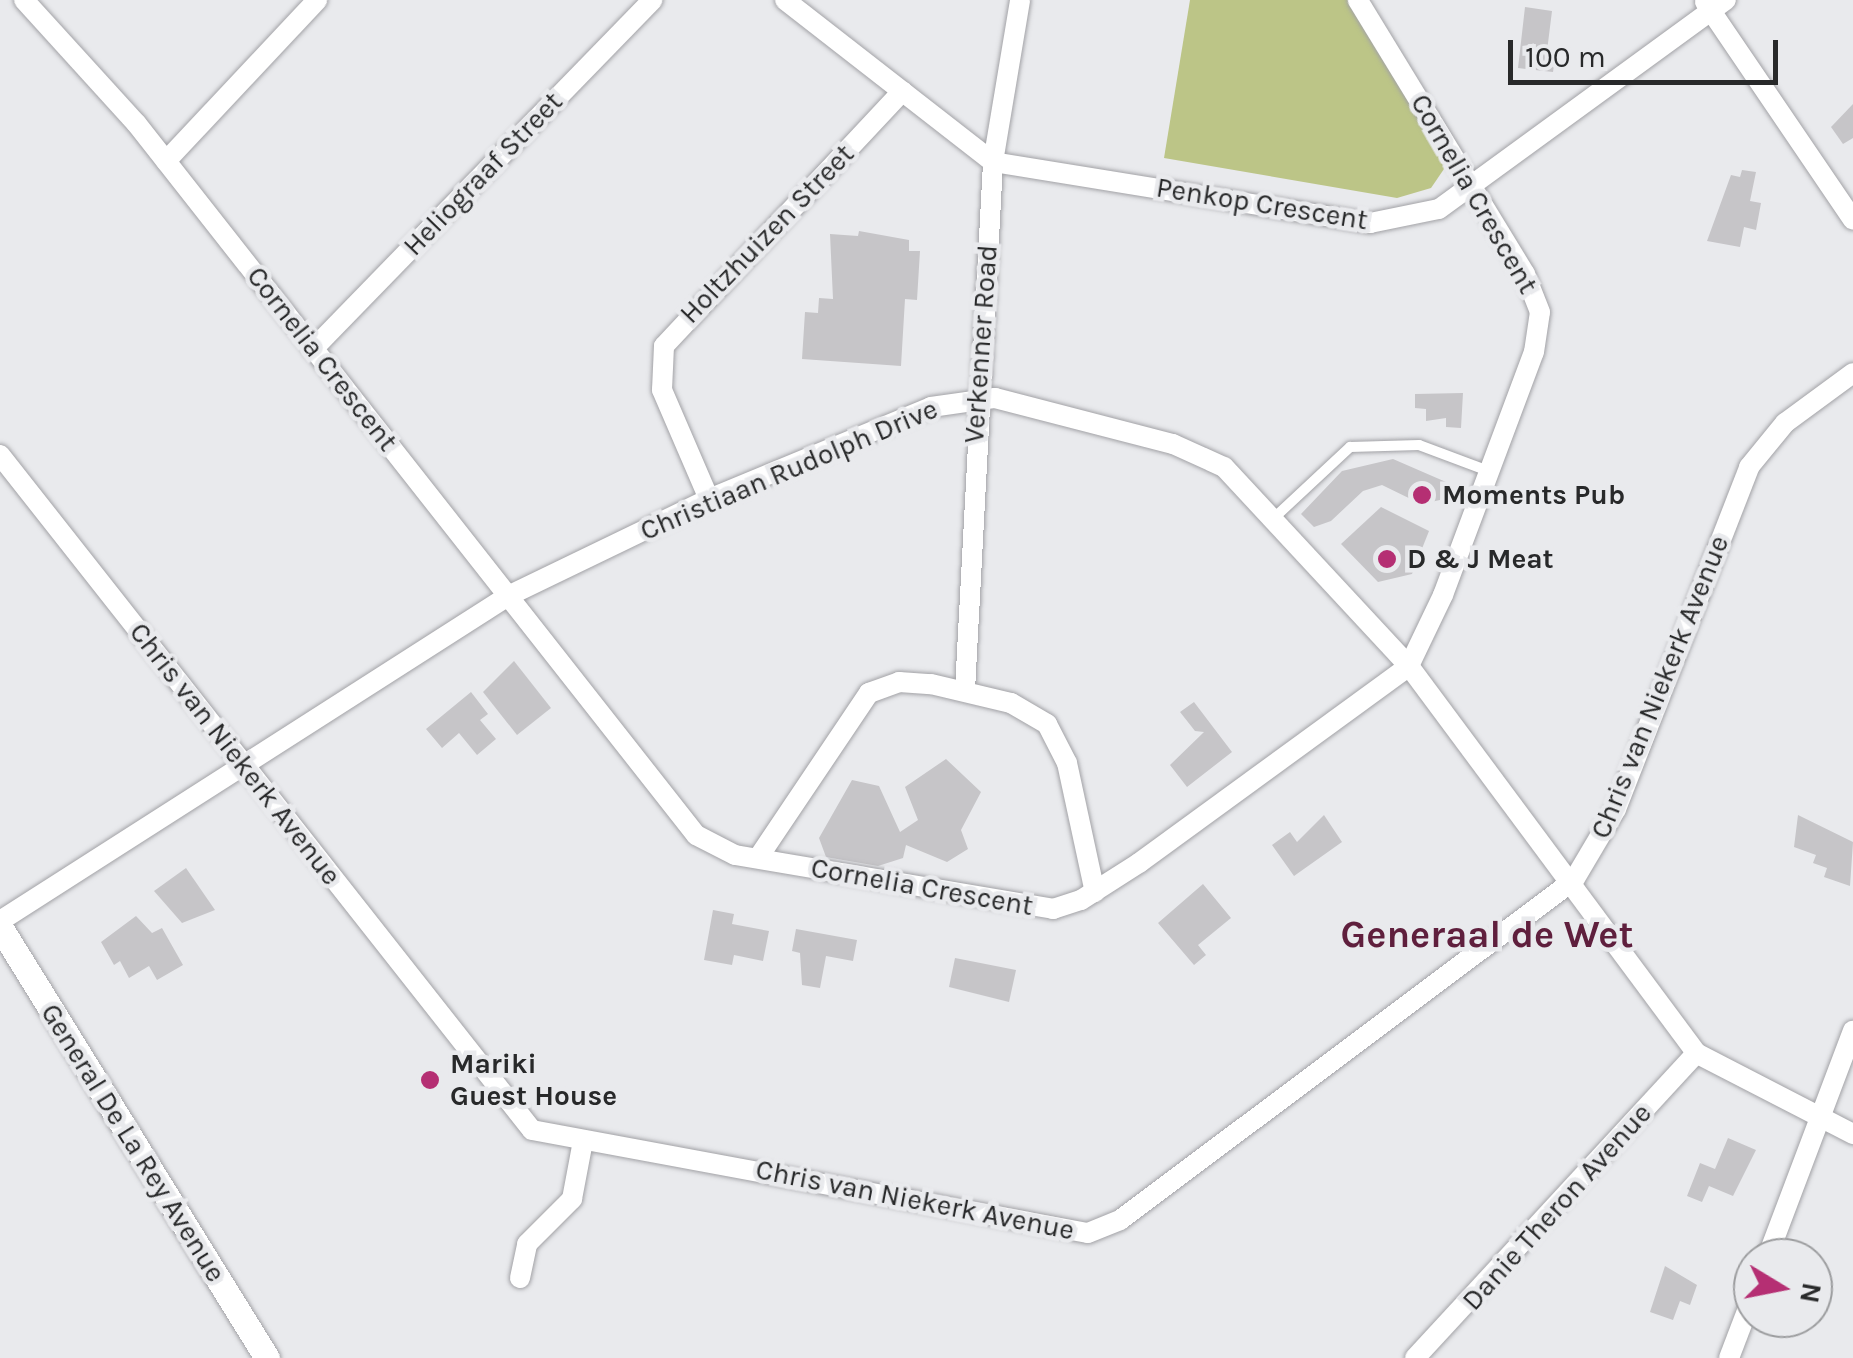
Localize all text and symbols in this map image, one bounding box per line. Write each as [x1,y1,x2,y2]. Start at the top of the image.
scale bar [1513,20,1783,82]
text: 100 m [1525,39,1606,75]
street label: Heliograaf Street [396,85,570,263]
street label: Cornelia Crescent [1403,88,1545,300]
street label: Holtzhuizen Street [673,137,861,331]
street label: Penkop Crescent [1154,171,1370,237]
street label: Verkenner Road [957,244,1005,444]
street label: Cornelia Crescent [240,260,404,458]
street label: Christiaan Rudolph Drive [635,392,943,548]
place label: Moments Pub [1442,478,1625,512]
marker: Moments Pub [1411,484,1433,506]
street label: Chris van Niekerk Avenue [1584,531,1736,843]
place label: D & J Meat [1407,542,1554,576]
marker: D & J Meat [1376,548,1398,570]
street label: Chris van Niekerk Avenue [122,616,348,892]
street label: Cornelia Crescent [808,851,1036,923]
district label: Generaal de Wet [1341,912,1633,958]
street label: General De La Rey Avenue [34,998,232,1288]
place label: Mariki Guest House [450,1047,617,1113]
marker: Mariki Guest House [419,1069,441,1091]
street label: Danie Theron Avenue [1455,1097,1659,1317]
street label: Chris van Niekerk Avenue [753,1153,1077,1247]
north arrow [1733,1238,1833,1338]
text: N [1793,1280,1829,1306]

